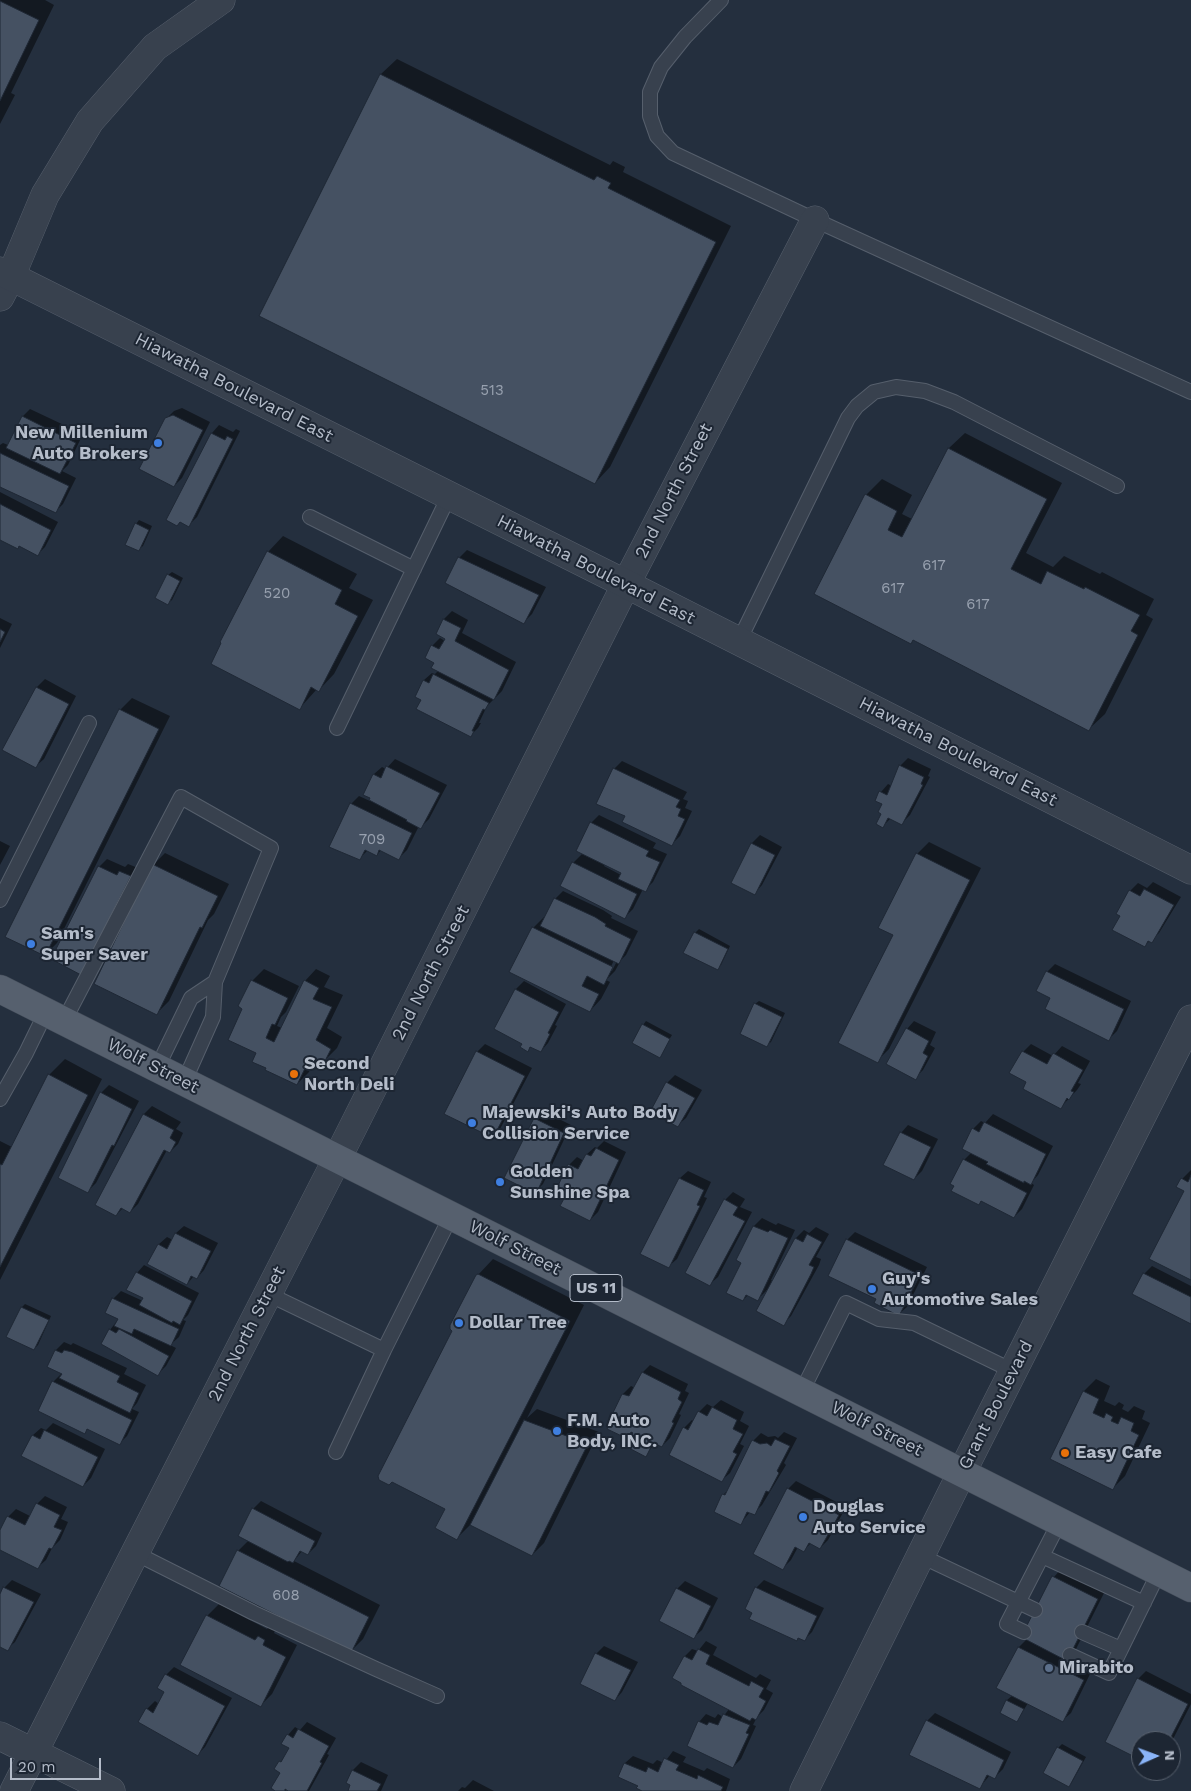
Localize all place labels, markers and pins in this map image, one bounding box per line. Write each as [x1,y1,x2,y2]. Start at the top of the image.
place label: New Millenium Auto Brokers [15,422,148,464]
marker: New Millenium Auto Brokers [152,437,164,449]
place label: Sam's Super Saver [41,923,148,966]
marker: Sam's Super Saver [25,938,37,950]
place label: Second North Deli [304,1053,394,1096]
marker: Second North Deli [288,1068,300,1080]
place label: Majewski's Auto Body Collision Service [482,1102,677,1144]
marker: Majewski's Auto Body Collision Service [466,1117,478,1129]
place label: Golden Sunshine Spa [510,1161,630,1204]
marker: Golden Sunshine Spa [494,1176,506,1188]
place label: Guy's Automotive Sales [882,1268,1038,1310]
marker: Guy's Automotive Sales [866,1283,878,1295]
place label: Dollar Tree [469,1312,567,1334]
marker: Dollar Tree [453,1317,465,1329]
place label: F.M. Auto Body, INC. [567,1410,657,1452]
marker: F.M. Auto Body, INC. [551,1425,563,1437]
place label: Easy Cafe [1075,1442,1162,1464]
marker: Easy Cafe [1059,1447,1071,1459]
place label: Douglas Auto Service [813,1496,926,1538]
marker: Douglas Auto Service [797,1511,809,1523]
place label: Mirabito [1059,1657,1134,1679]
marker: Mirabito [1043,1662,1055,1674]

